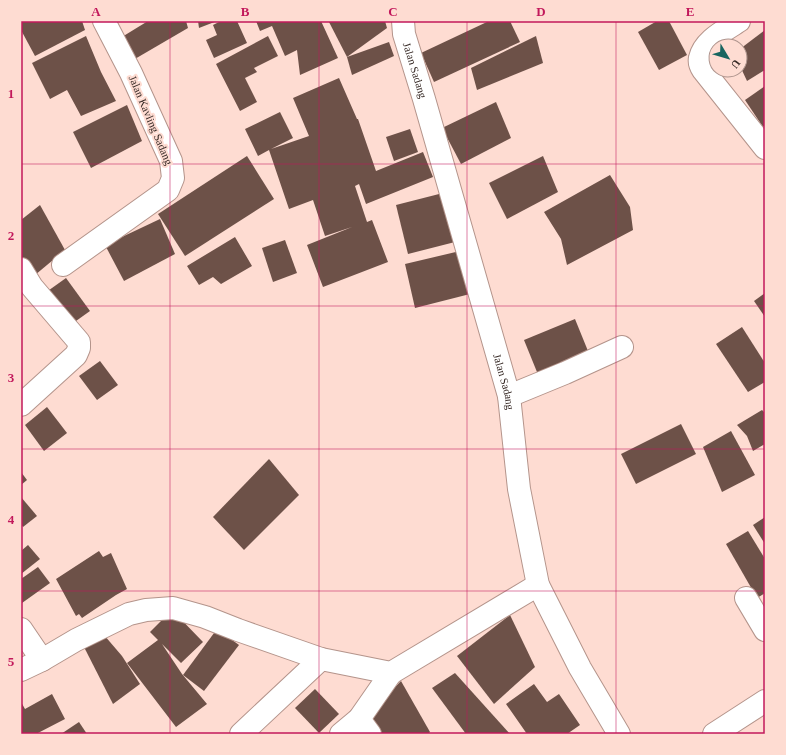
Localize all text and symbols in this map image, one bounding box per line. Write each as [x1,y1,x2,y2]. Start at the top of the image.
text: A [91,4,101,19]
text: B [241,4,250,19]
text: C [388,4,398,19]
text: D [536,4,546,19]
text: E [686,4,694,19]
north arrow [708,38,748,78]
street label: Jalan Sadang [401,41,430,100]
text: U [729,57,743,71]
street label: Jalan Kavling Sadang [127,74,175,167]
text: 1 [8,86,14,101]
text: 2 [8,228,14,243]
street label: Jalan Sadang [491,352,517,411]
text: 3 [8,370,15,385]
text: 4 [8,512,15,527]
text: 5 [8,654,15,669]

